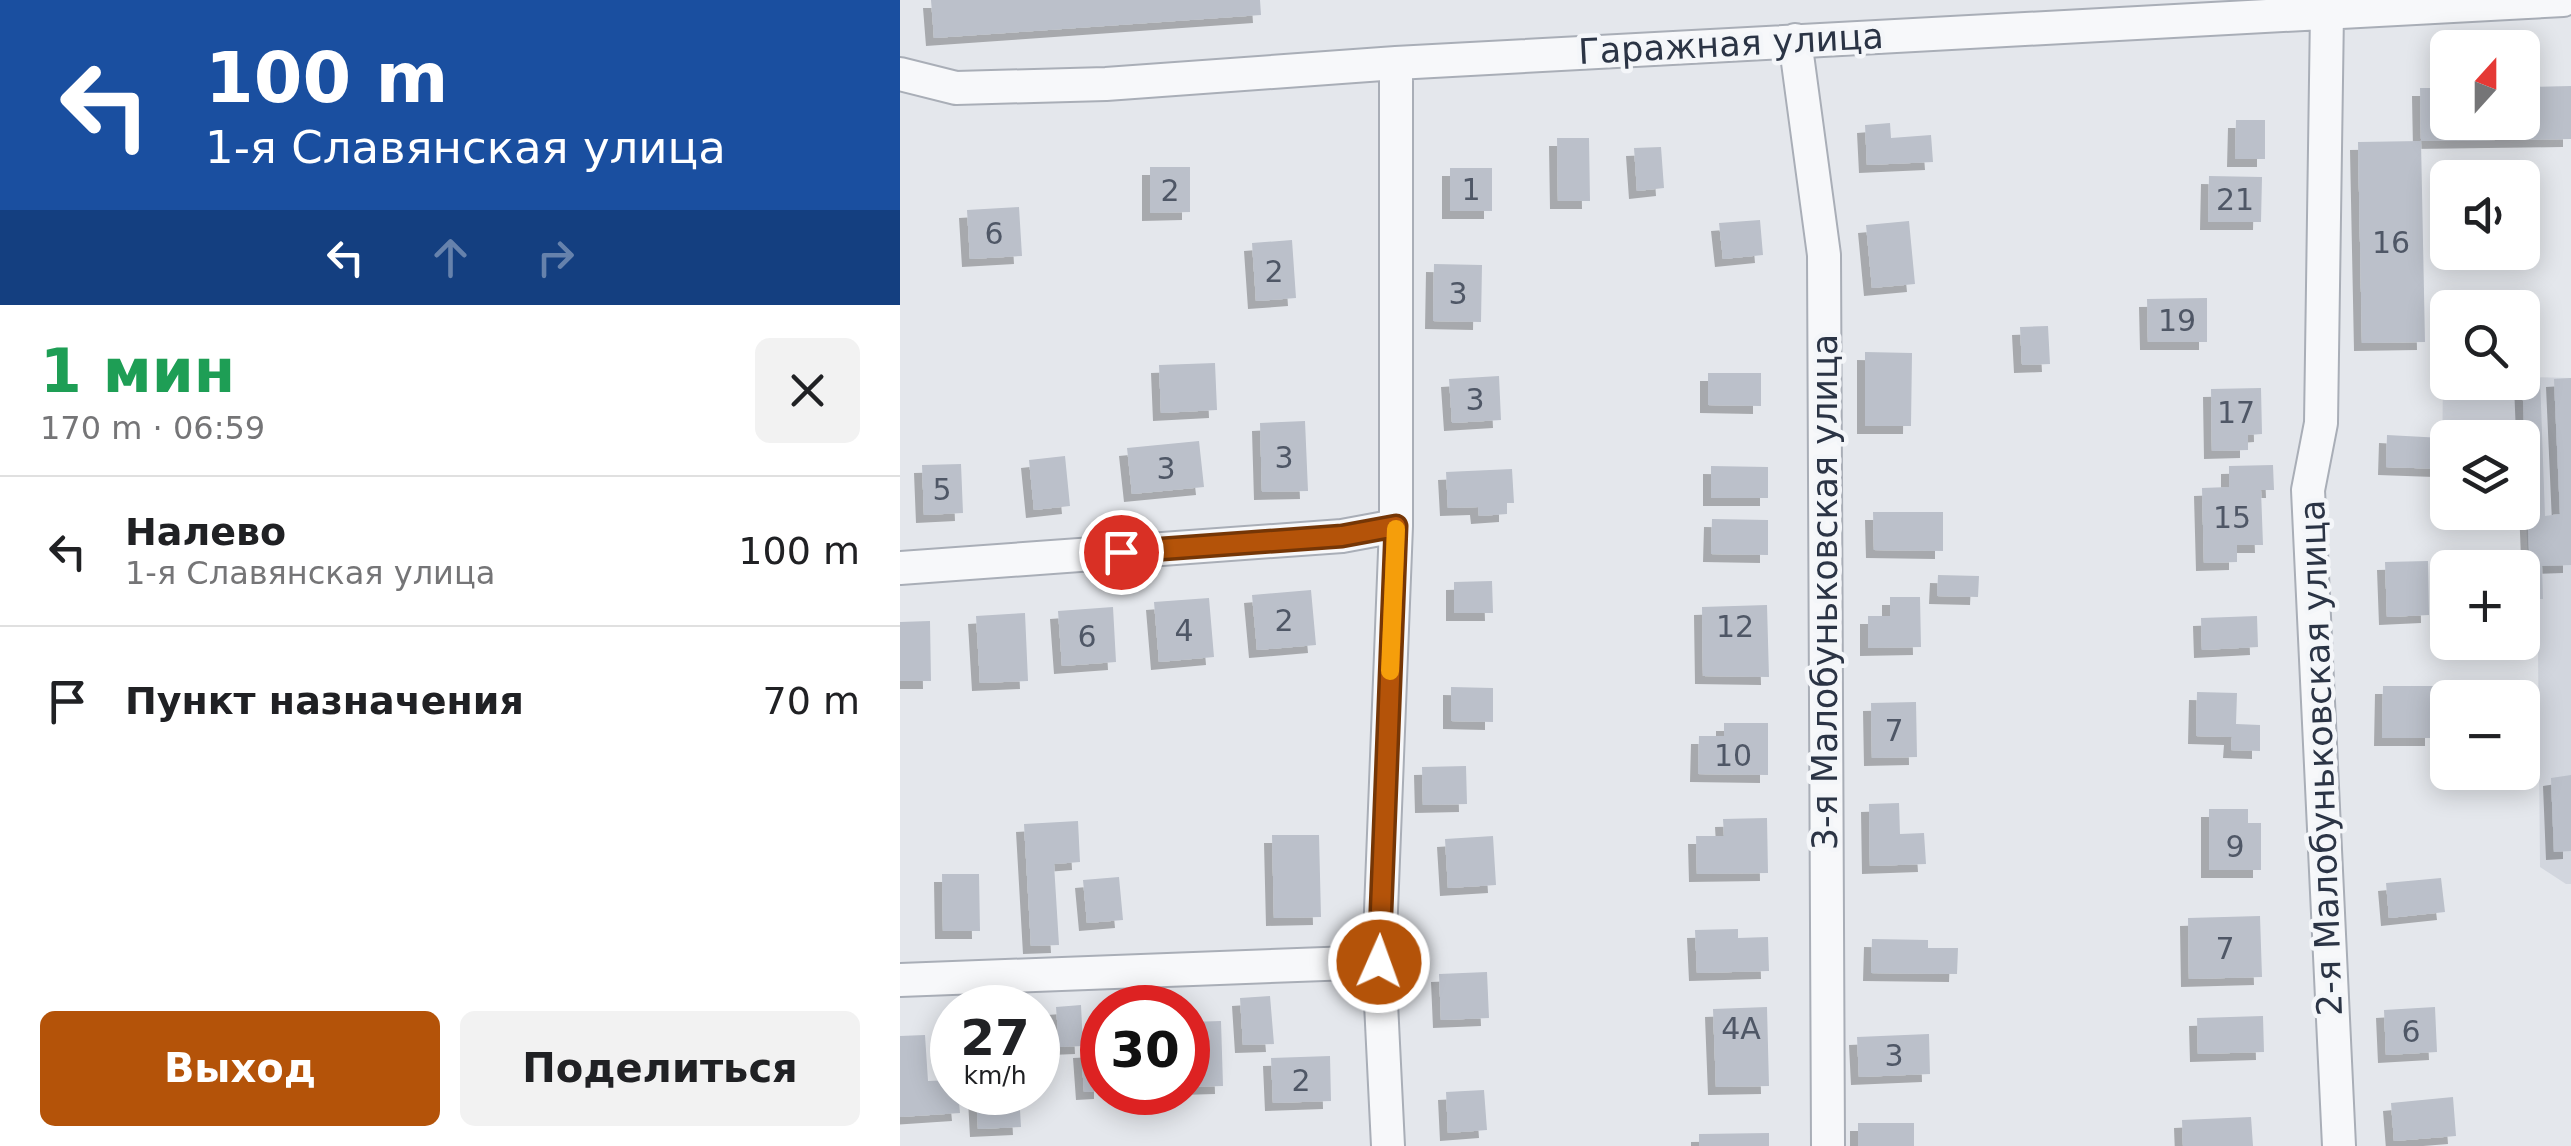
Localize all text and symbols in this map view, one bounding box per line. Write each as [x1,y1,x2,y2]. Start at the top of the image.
street label: Гаражная улица [1577,16,1885,72]
north arrow [2430,30,2540,140]
map controls [2430,30,2540,790]
text: 100 m [205,37,448,119]
icon: left [40,40,170,170]
text: 1-я Славянская улица [205,121,726,174]
button: sound [2430,160,2540,270]
house number: 1 [1461,172,1481,207]
house number: 2 [1160,173,1180,208]
house number: 21 [2216,182,2254,217]
house number: 6 [984,216,1004,251]
house number: 16 [2372,225,2410,260]
icon: left [318,230,373,285]
icon: ahead [423,230,478,285]
icon: right [528,230,583,285]
house number: 2 [1264,254,1284,289]
house number: 3 [1448,276,1468,311]
button: search [2430,290,2540,400]
house number: 19 [2158,303,2196,338]
street label: 3-я Малобуньковская улица [1805,334,1845,850]
text: 1 мин [40,336,235,406]
button: close [755,338,860,443]
house number: 3 [1465,382,1485,417]
house number: 17 [2217,395,2255,430]
text: 170 m · 06:59 [40,409,265,447]
button: layers [2430,420,2540,530]
house number: 3 [1274,440,1294,475]
house number: 3 [1156,451,1176,486]
house number: 5 [932,472,952,507]
street label: 2-я Малобуньковская улица [2292,499,2350,1017]
house number: 15 [2213,500,2251,535]
text: Налево [125,510,286,554]
pin [1079,510,1164,595]
icon: left [40,524,95,579]
icon: arrive [1094,525,1149,580]
text: 100 m [738,529,860,573]
button: + [2430,550,2540,660]
text: 1-я Славянская улица [125,554,495,592]
house number: 2 [1274,603,1294,638]
house number: 12 [1716,609,1754,644]
house number: 4 [1174,613,1194,648]
house number: 6 [1077,619,1097,654]
icon: arrive [40,674,95,729]
text: Пункт назначения [125,679,524,723]
text: 70 m [763,679,860,723]
button: − [2430,680,2540,790]
house number: 7 [1884,713,1904,748]
house number: 10 [1714,738,1752,773]
house number: 9 [2225,829,2245,864]
position arrow [1327,910,1431,1014]
house number: 7 [2215,931,2235,966]
speed limit sign: 30 [1080,985,1210,1115]
text: 27 [960,1009,1030,1067]
button: Выход [40,1011,440,1126]
button: Поделиться [460,1011,860,1126]
house number: 4А [1721,1011,1761,1046]
house number: 6 [2401,1014,2421,1049]
house number: 3 [1884,1038,1904,1073]
text: km/h [963,1061,1027,1090]
house number: 2 [1291,1063,1311,1098]

